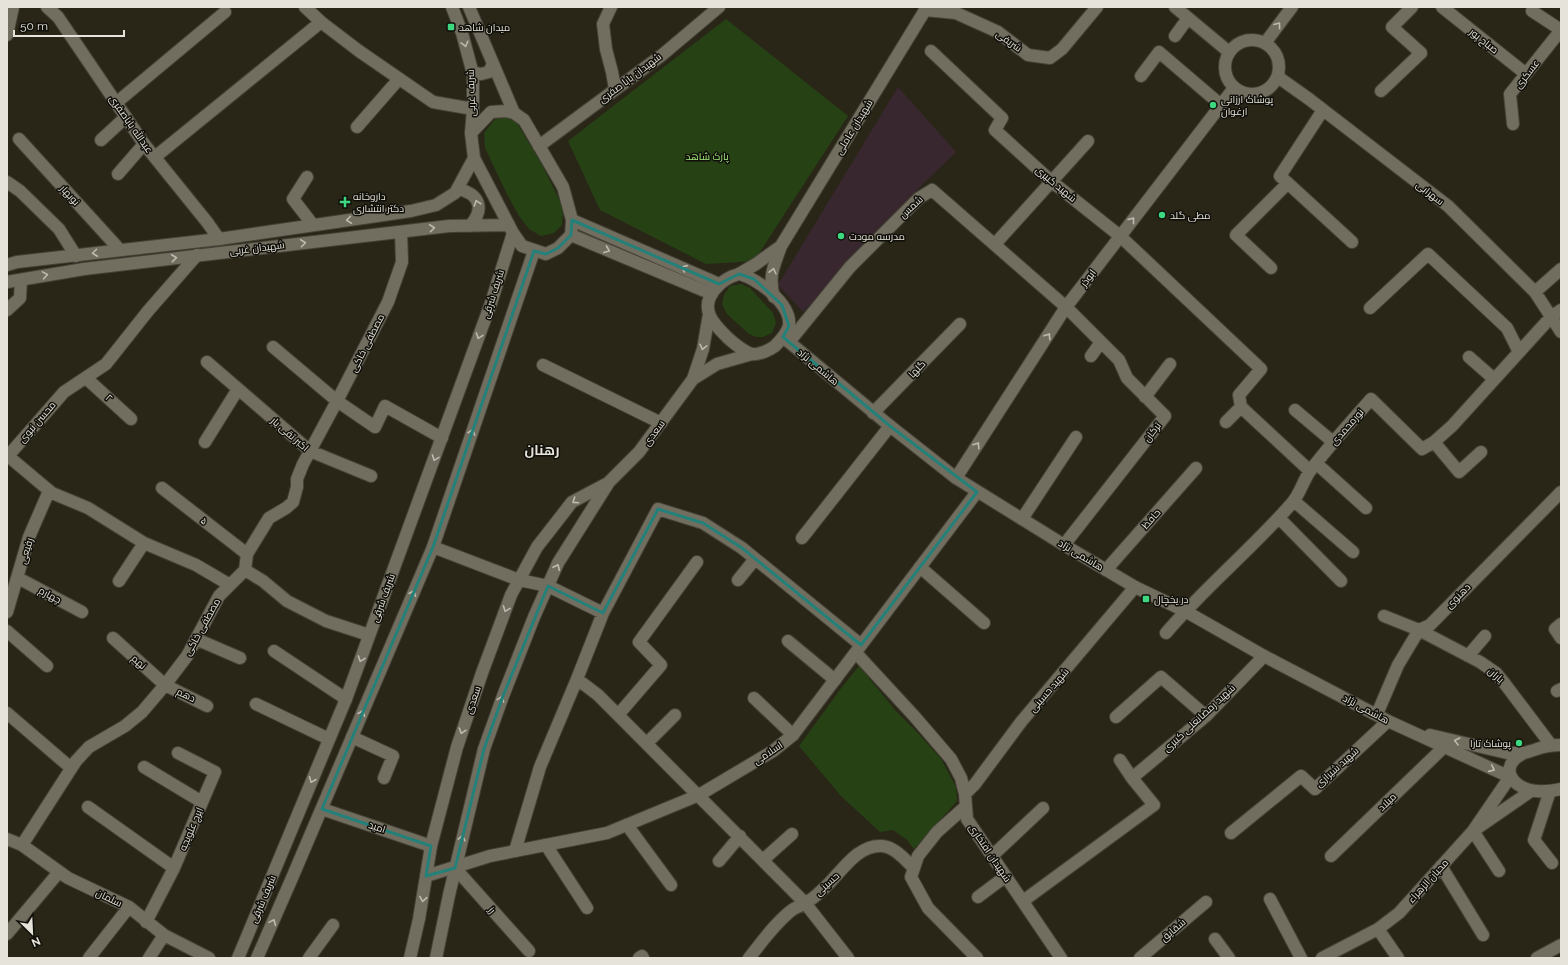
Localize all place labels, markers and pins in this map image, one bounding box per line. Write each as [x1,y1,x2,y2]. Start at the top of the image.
marker: میدان شاهد [446,22,456,32]
place label: میدان شاهد [459,22,510,34]
place label: پوشاک ارزانی ارغوان [1221,94,1274,118]
marker: پوشاک ارزانی ارغوان [1208,100,1218,110]
place label: داروخانه دکتر انتشاری [353,191,404,215]
marker: داروخانه دکتر انتشاری [340,197,350,207]
marker: مطی گلد [1157,210,1167,220]
place label: مطی گلد [1170,210,1210,222]
marker: مدرسه مودت [836,231,846,241]
place label: مدرسه مودت [849,231,905,242]
marker: در یخچال [1141,594,1151,604]
place label: در یخچال [1154,594,1189,606]
place label: پوشاک تارا [1470,738,1511,750]
marker: پوشاک تارا [1514,738,1524,748]

